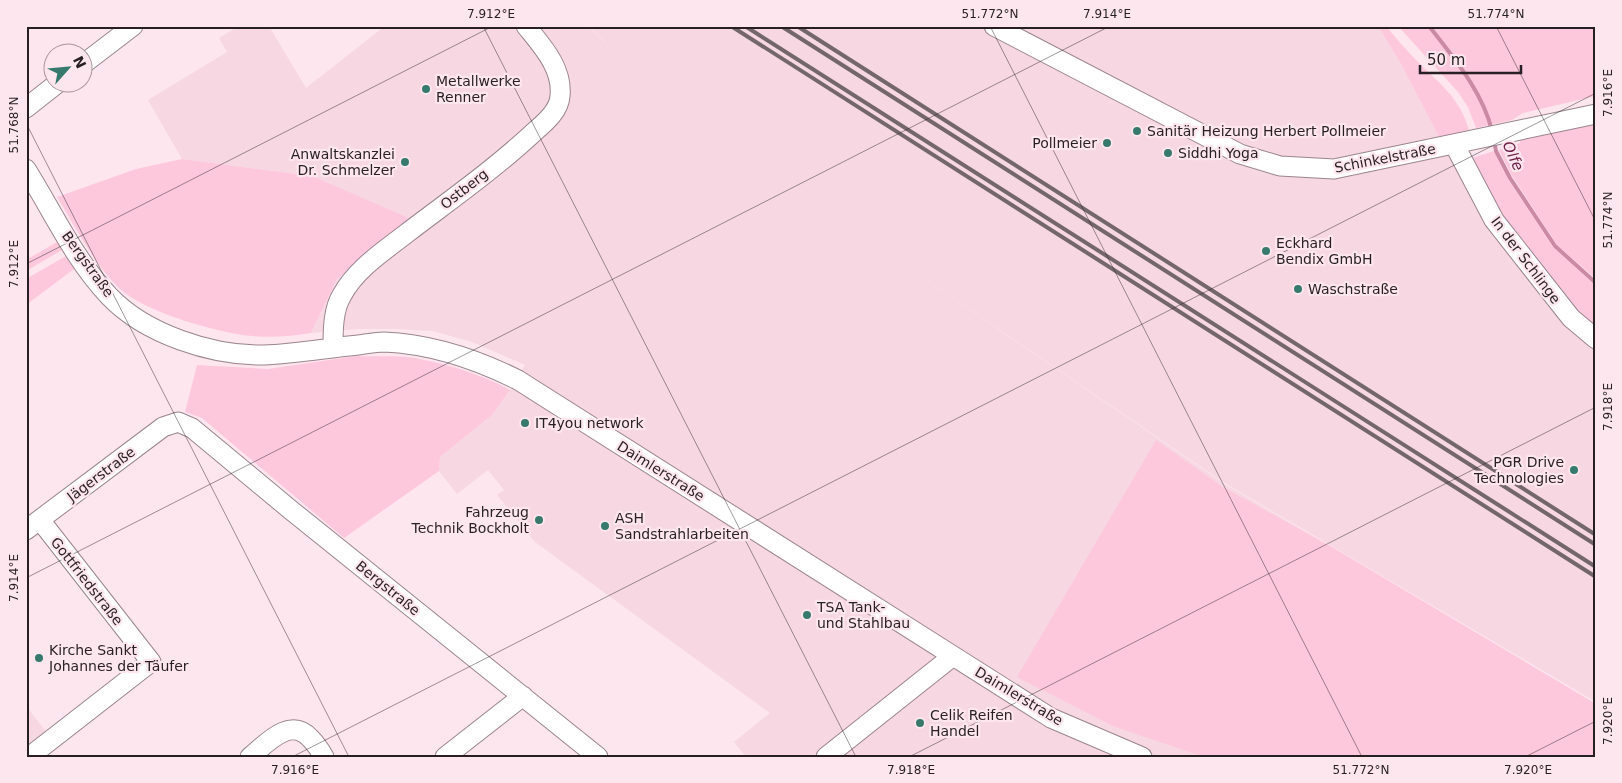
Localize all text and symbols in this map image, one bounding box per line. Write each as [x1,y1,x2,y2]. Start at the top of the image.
text: 7.912°E [467,7,515,21]
text: 51.772°N [962,7,1018,21]
text: 7.914°E [1083,7,1131,21]
text: 51.774°N [1468,7,1524,21]
north arrow [42,42,92,92]
scale bar [1420,42,1521,74]
text: 50 m [1427,51,1465,69]
text: N [70,53,89,71]
text: 7.916°E [1601,69,1615,117]
place label: Metallwerke Renner [436,73,521,105]
marker: Metallwerke Renner [420,83,432,95]
text: 51.768°N [7,97,21,153]
place label: Sanitär Heizung Herbert Pollmeier [1147,123,1386,139]
marker: Sanitär Heizung Herbert Pollmeier [1131,125,1143,137]
place label: Pollmeier [1032,135,1097,151]
marker: Pollmeier [1101,137,1113,149]
water label: Olfe [1499,138,1527,174]
street label: Schinkelstraße [1333,140,1437,176]
place label: Siddhi Yoga [1178,145,1259,161]
place label: Anwaltskanzlei Dr. Schmelzer [291,146,395,178]
marker: Siddhi Yoga [1162,147,1174,159]
marker: Anwaltskanzlei Dr. Schmelzer [399,156,411,168]
street label: Ostberg [437,166,491,212]
text: 51.774°N [1601,192,1615,248]
street label: In der Schlinge [1488,213,1564,307]
street label: Bergstraße [59,228,117,300]
place label: Eckhard Bendix GmbH [1276,235,1373,267]
text: 7.912°E [7,240,21,288]
marker: Eckhard Bendix GmbH [1260,245,1272,257]
place label: Waschstraße [1308,281,1398,297]
marker: Waschstraße [1292,283,1304,295]
text: 7.918°E [1601,383,1615,431]
place label: IT4you network [535,415,645,431]
marker: IT4you network [519,417,531,429]
street label: Daimlerstraße [614,438,708,504]
street label: Jägerstraße [63,443,138,505]
place label: PGR Drive Technologies [1473,454,1564,486]
marker: PGR Drive Technologies [1568,464,1580,476]
place label: Fahrzeug Technik Bockholt [411,504,530,536]
place label: ASH Sandstrahlarbeiten [615,510,749,542]
marker: Fahrzeug Technik Bockholt [533,514,545,526]
marker: ASH Sandstrahlarbeiten [599,520,611,532]
street label: Gottfriedstraße [48,534,126,628]
text: 7.914°E [7,554,21,602]
street label: Bergstraße [353,557,423,619]
place label: TSA Tank- und Stahlbau [816,599,910,631]
marker: TSA Tank- und Stahlbau [801,609,813,621]
place label: Kirche Sankt Johannes der Täufer [48,642,189,674]
marker: Kirche Sankt Johannes der Täufer [33,652,45,664]
street label: Daimlerstraße [972,663,1066,729]
text: 7.920°E [1601,697,1615,745]
place label: Celik Reifen Handel [930,707,1013,739]
marker: Celik Reifen Handel [914,717,926,729]
text: 7.916°E [271,763,319,777]
text: 7.918°E [887,763,935,777]
text: 51.772°N [1333,763,1389,777]
text: 7.920°E [1504,763,1552,777]

